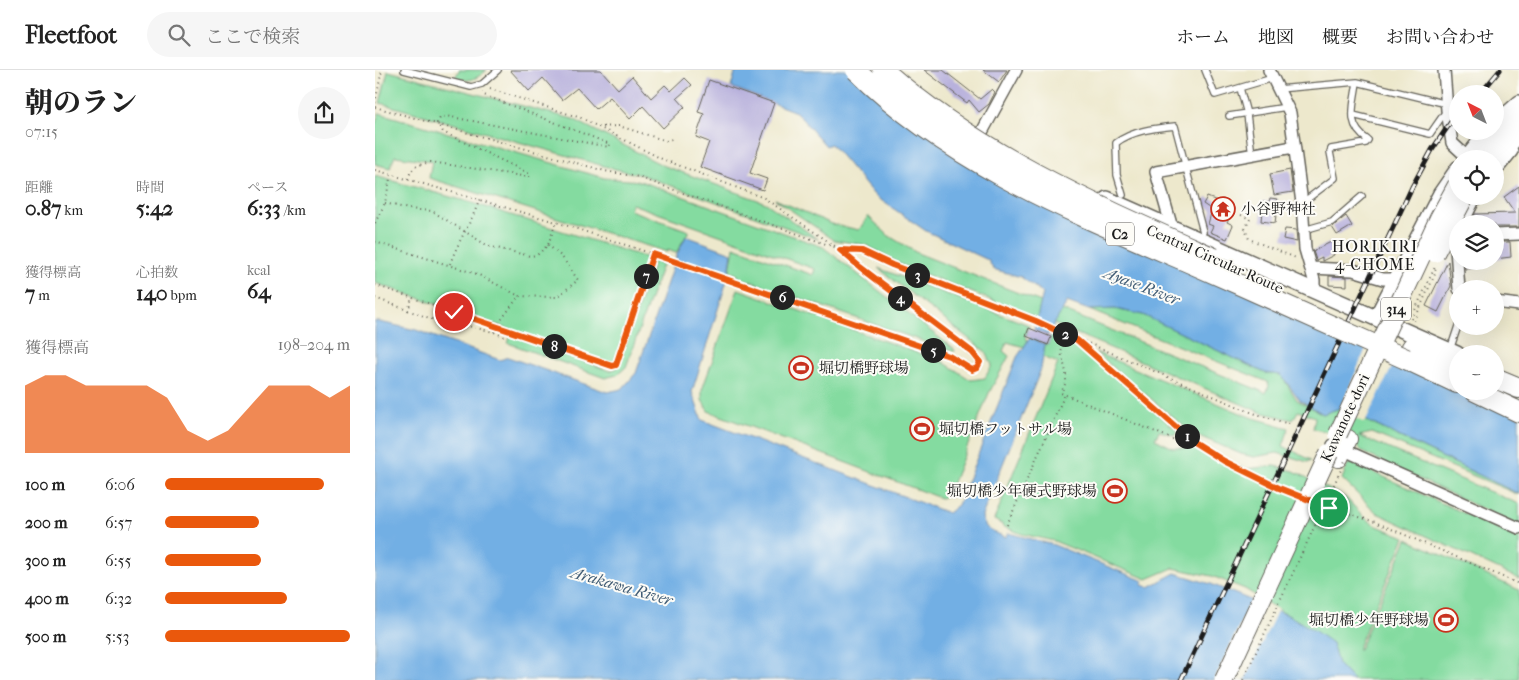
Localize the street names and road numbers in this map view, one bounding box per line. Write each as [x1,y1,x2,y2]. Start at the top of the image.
street label: Central Circular Route [1144,221,1287,298]
road number: C2 [1106,222,1134,245]
road number: 314 [1381,298,1411,320]
street label: Kawanote-dori [1317,371,1373,465]

